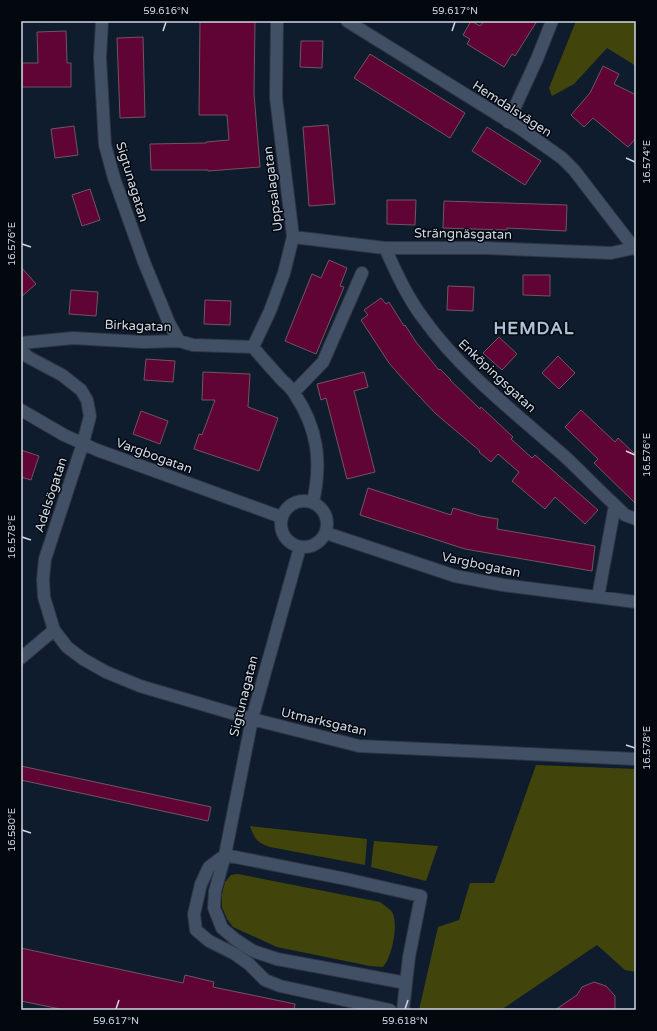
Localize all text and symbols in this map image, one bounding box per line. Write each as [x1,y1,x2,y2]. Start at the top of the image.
text: 59.616°N [143,5,189,17]
text: 59.617°N [432,5,478,17]
street label: Hemdalsvägen [469,77,555,141]
street label: Sigtunagatan [112,140,152,224]
text: 16.574°E [641,140,653,184]
street label: Uppsalagatan [260,146,286,232]
text: 16.576°E [6,222,18,266]
street label: Strängnäsgatan [414,225,512,243]
street label: Birkagatan [104,317,172,335]
district label: HEMDAL [493,318,575,339]
street label: Enköpingsgatan [455,336,539,416]
text: 16.576°E [641,433,653,477]
street label: Vargbogatan [114,435,194,477]
street label: Adelsögatan [31,455,71,535]
text: 16.578°E [6,515,18,559]
street label: Vargbogatan [440,549,522,581]
street label: Sigtunagatan [226,654,262,738]
street label: Utmarksgatan [279,704,369,740]
text: 16.578°E [641,726,653,770]
text: 16.580°E [6,808,18,852]
text: 59.617°N [93,1015,139,1027]
text: 59.618°N [382,1015,428,1027]

